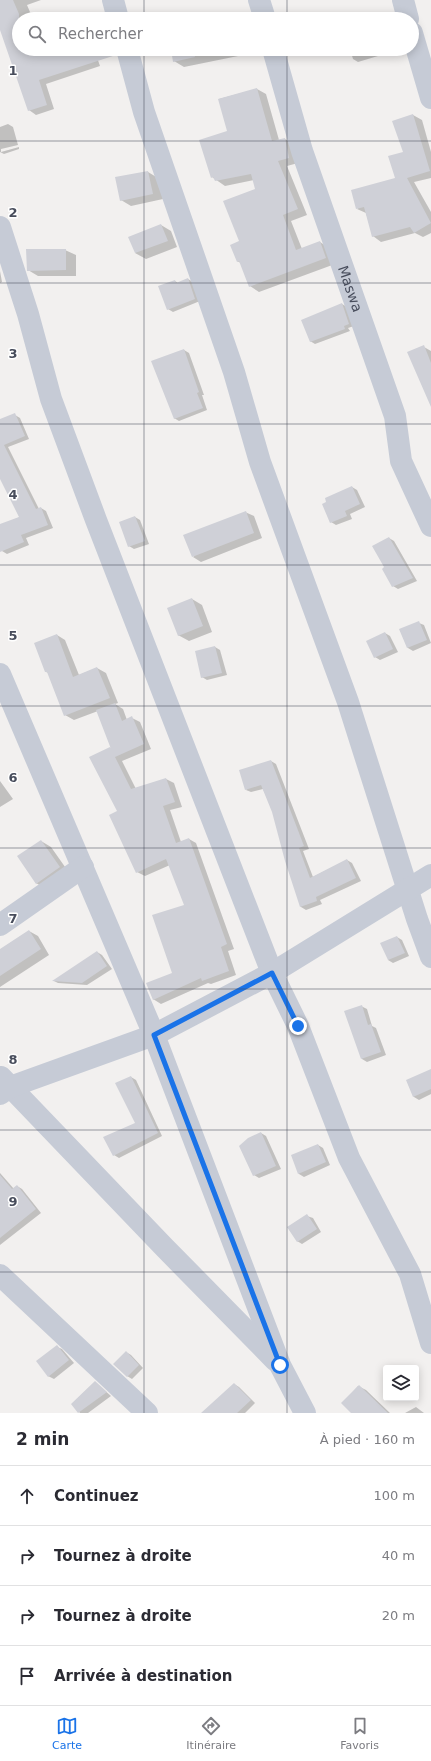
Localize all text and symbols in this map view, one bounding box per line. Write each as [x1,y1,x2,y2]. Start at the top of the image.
search box [12,12,419,56]
icon: search [26,23,48,45]
text: Rechercher [58,25,143,43]
text: 1 [8,63,18,78]
text: 2 [8,205,18,220]
street label: Maswa [335,263,366,314]
text: 3 [8,346,18,361]
text: 4 [8,487,18,502]
text: 5 [8,628,18,643]
text: 6 [8,770,18,785]
text: 7 [8,911,18,926]
route end [289,1017,307,1035]
text: 8 [8,1052,18,1067]
text: 9 [8,1194,18,1209]
route start [271,1356,289,1374]
map controls [383,1365,419,1401]
button: layers [383,1365,419,1401]
text: 2 min [16,1429,69,1449]
text: À pied · 160 m [320,1432,415,1447]
icon: ahead [16,1485,38,1507]
text: Continuez [54,1487,139,1505]
text: 100 m [373,1488,415,1503]
icon: right [16,1545,38,1567]
text: Tournez à droite [54,1547,192,1565]
text: 40 m [382,1548,415,1563]
icon: right [16,1605,38,1627]
text: Tournez à droite [54,1607,192,1625]
text: 20 m [382,1608,415,1623]
icon: arrive [16,1665,38,1687]
text: Arrivée à destination [54,1667,232,1685]
tab: Carte [52,1715,82,1752]
tab: Itinéraire [186,1715,236,1752]
tab: Favoris [340,1715,379,1752]

